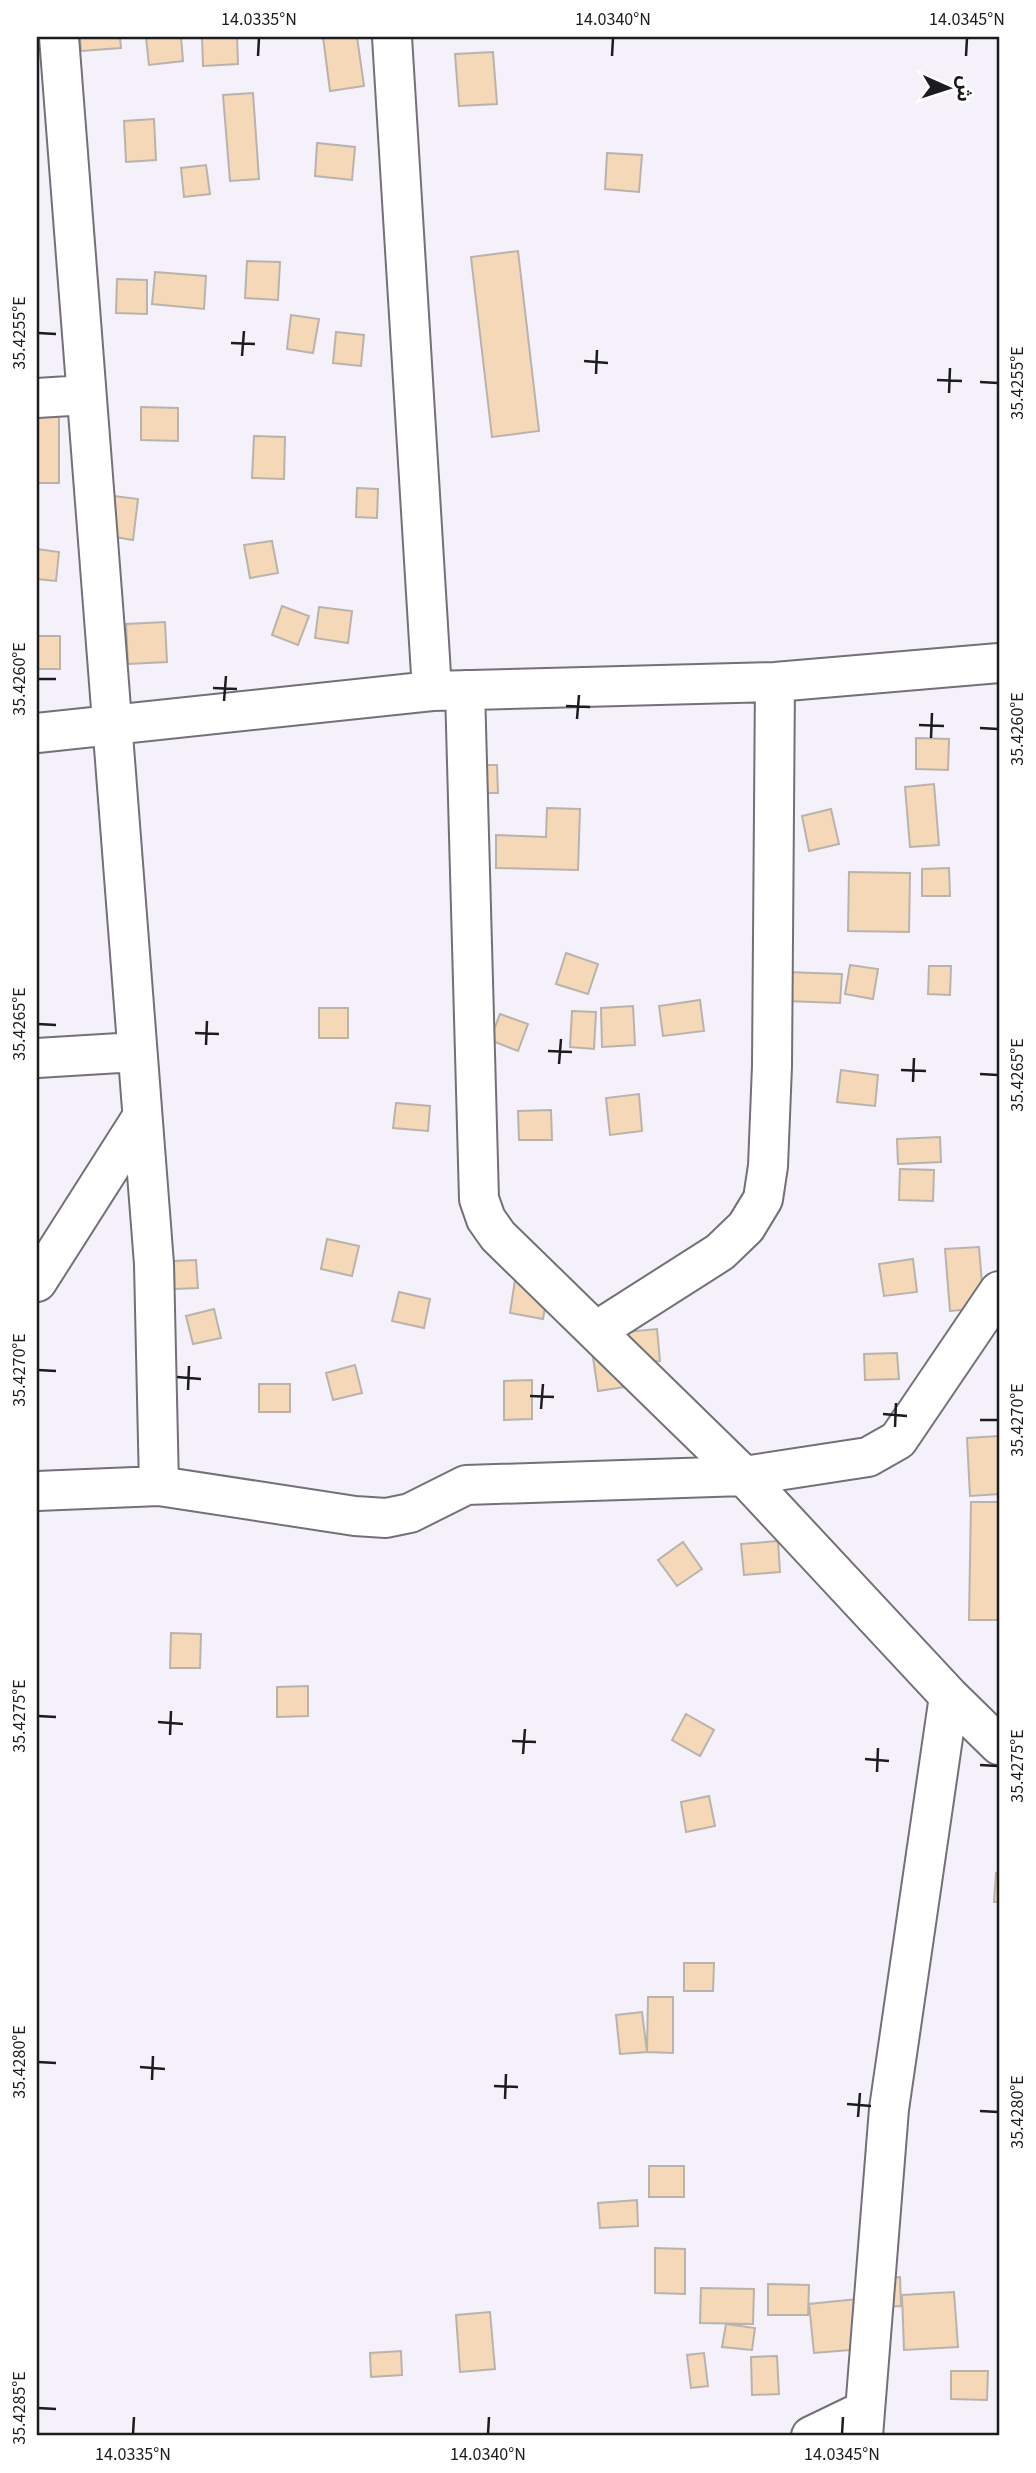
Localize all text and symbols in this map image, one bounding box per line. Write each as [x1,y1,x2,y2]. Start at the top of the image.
text: 14.0335°N [221,7,297,32]
text: 14.0340°N [575,7,651,32]
text: 14.0345°N [929,7,1005,32]
north arrow [914,52,984,122]
text: ش [949,75,978,103]
text: 35.4255°E [7,296,32,370]
text: 35.4255°E [1005,346,1030,420]
text: 35.4260°E [7,642,32,716]
text: 35.4260°E [1005,692,1030,766]
text: 35.4265°E [7,987,32,1061]
text: 35.4265°E [1005,1038,1030,1112]
text: 35.4270°E [7,1333,32,1407]
text: 35.4270°E [1005,1383,1030,1457]
text: 35.4275°E [7,1679,32,1753]
text: 35.4275°E [1005,1729,1030,1803]
text: 35.4280°E [7,2025,32,2099]
text: 35.4280°E [1005,2075,1030,2149]
text: 35.4285°E [7,2371,32,2445]
text: 14.0335°N [95,2442,171,2467]
text: 14.0340°N [450,2442,526,2467]
text: 14.0345°N [804,2442,880,2467]

